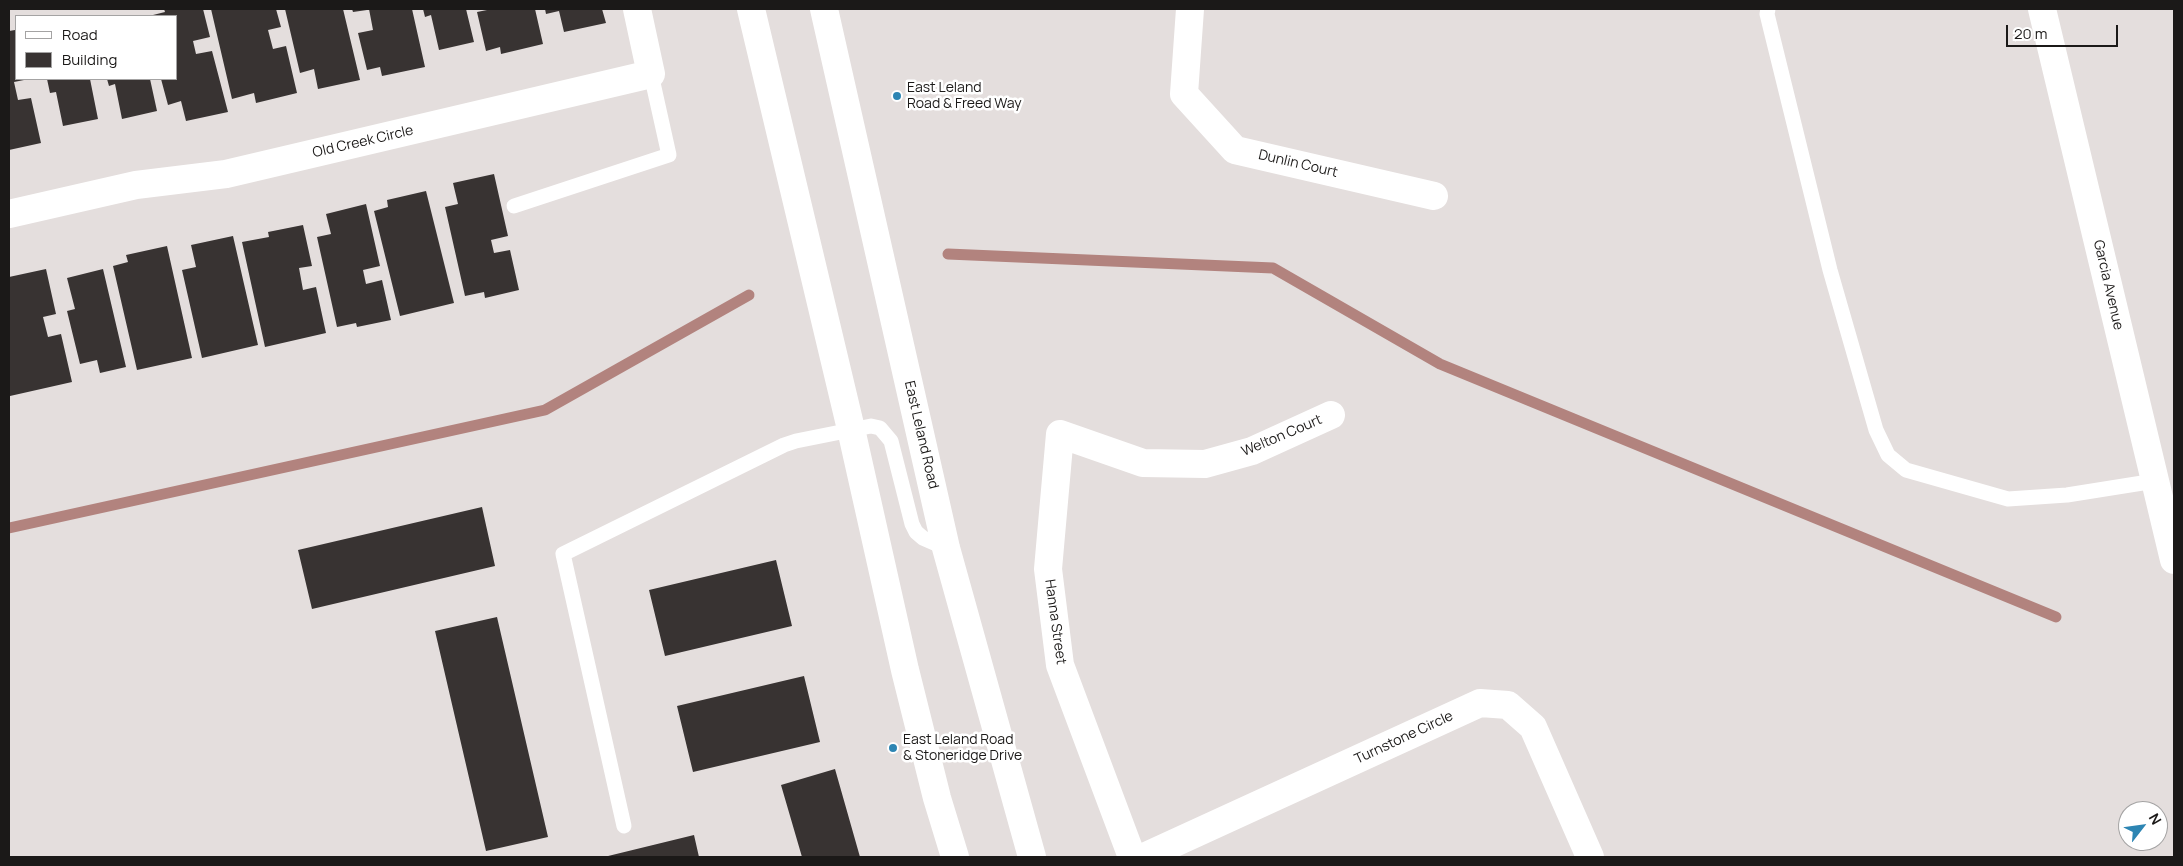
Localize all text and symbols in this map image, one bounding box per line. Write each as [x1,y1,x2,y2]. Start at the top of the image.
legend [15,15,178,80]
scale bar [2008,15,2120,47]
text: 20 m [2014,23,2047,44]
text: Road [62,24,98,45]
text: Building [62,49,117,70]
place label: East Leland Road & Freed Way [907,80,1022,112]
marker: East Leland Road & Freed Way [891,90,903,102]
street label: Old Creek Circle [311,122,415,162]
street label: Dunlin Court [1257,147,1339,181]
street label: Garcia Avenue [2089,238,2127,332]
street label: East Leland Road [900,379,942,491]
street label: Welton Court [1239,412,1325,460]
street label: Hanna Street [1041,578,1069,666]
street label: Turnstone Circle [1352,708,1456,768]
place label: East Leland Road & Stoneridge Drive [903,732,1022,764]
marker: East Leland Road & Stoneridge Drive [887,742,899,754]
north arrow [2118,801,2168,851]
text: N [2145,810,2166,828]

